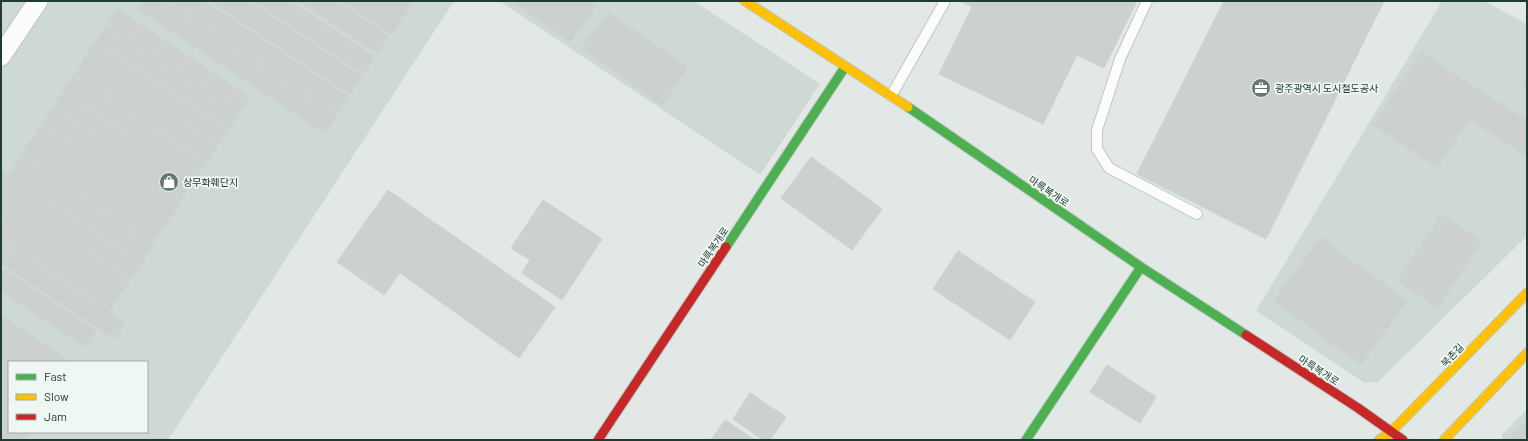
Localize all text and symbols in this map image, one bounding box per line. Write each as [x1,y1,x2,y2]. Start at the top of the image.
office icon: 광주광역시 도시철도공사 [1250,77,1272,99]
place label: 광주광역시 도시철도공사 [1275,82,1379,94]
shop icon: 상무화훼단지 [158,171,180,193]
street label: 마륵복개로 [1027,173,1071,209]
place label: 상무화훼단지 [183,176,238,188]
street label: 마륵복개로 [695,225,731,269]
street label: 북촌길 [1438,341,1466,369]
street label: 마륵복개로 [1296,352,1342,388]
legend [8,361,148,433]
text: Fast [44,369,67,383]
text: Slow [44,389,69,403]
text: Jam [44,409,67,423]

